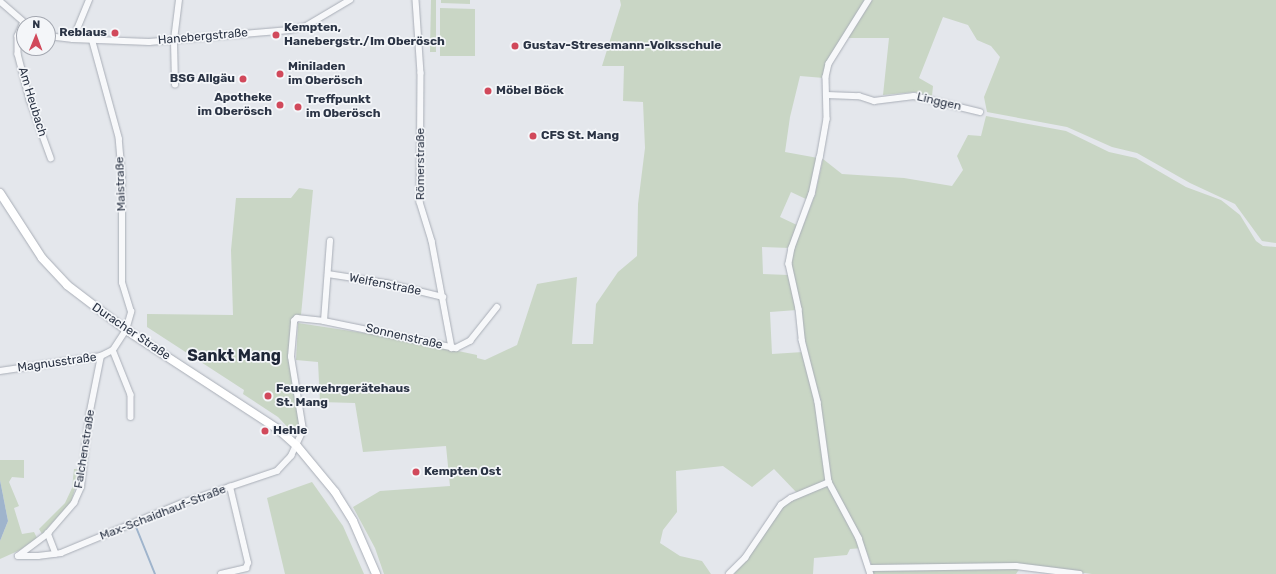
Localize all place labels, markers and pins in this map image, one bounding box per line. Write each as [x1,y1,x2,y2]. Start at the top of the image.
place label: Kempten, Hanebergstr./Im Oberösch [284,21,445,49]
place label: Reblaus [59,26,107,40]
marker: Reblaus [110,28,120,38]
marker: Kempten, Hanebergstr./Im Oberösch [271,30,281,40]
place label: Gustav-Stresemann-Volksschule [523,39,721,53]
marker: Gustav-Stresemann-Volksschule [510,41,520,51]
place label: Miniladen im Oberösch [288,60,362,88]
marker: Miniladen im Oberösch [275,69,285,79]
place label: BSG Allgäu [170,72,235,86]
marker: BSG Allgäu [238,74,248,84]
place label: Möbel Böck [496,84,564,98]
marker: Möbel Böck [483,86,493,96]
place label: Apotheke im Oberösch [198,91,272,119]
place label: Treffpunkt im Oberösch [306,93,380,121]
marker: Apotheke im Oberösch [275,100,285,110]
marker: Treffpunkt im Oberösch [293,102,303,112]
place label: CFS St. Mang [541,129,619,143]
marker: CFS St. Mang [528,131,538,141]
place label: Feuerwehrgerätehaus St. Mang [276,382,410,410]
marker: Feuerwehrgerätehaus St. Mang [263,391,273,401]
place label: Hehle [273,424,307,438]
marker: Hehle [260,426,270,436]
place label: Kempten Ost [424,465,501,479]
marker: Kempten Ost [411,467,421,477]

